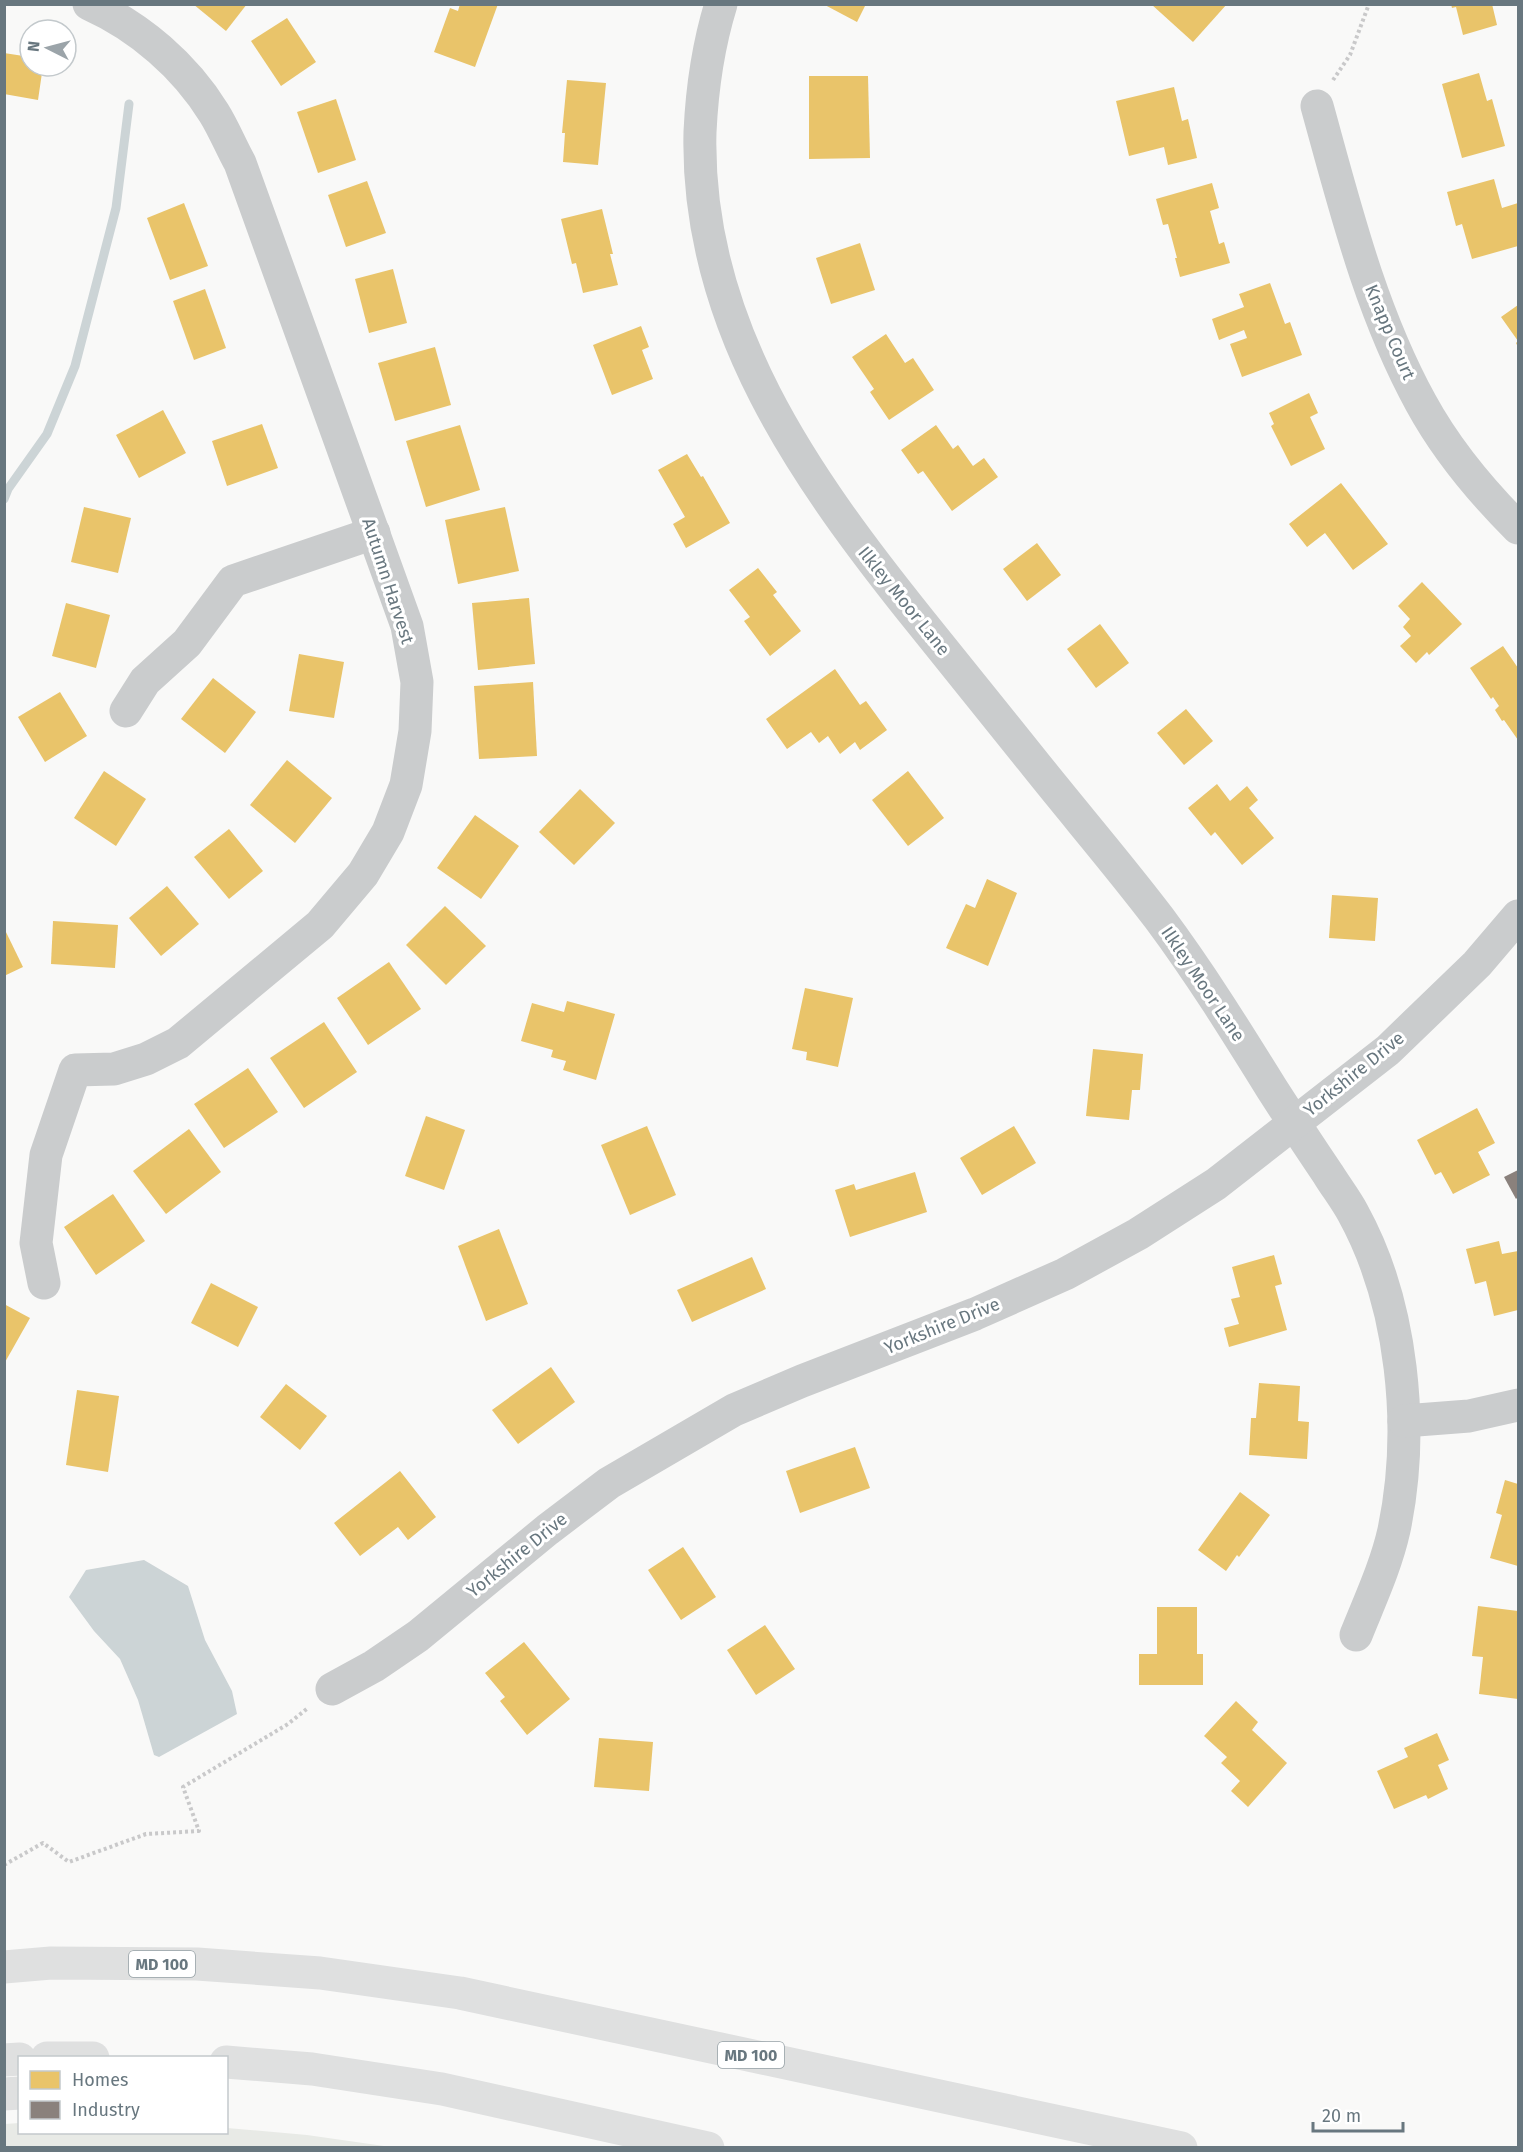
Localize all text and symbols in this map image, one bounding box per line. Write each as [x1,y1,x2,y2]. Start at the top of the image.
north arrow [18,18,78,78]
text: N [24,40,44,53]
street label: Knapp Court [1360,281,1420,383]
street label: Autumn Harvest [357,515,419,647]
street label: Ilkley Moor Lane [853,542,955,660]
street label: Ilkley Moor Lane [1156,922,1250,1046]
street label: Yorkshire Drive [1299,1027,1409,1121]
street label: Yorkshire Drive [881,1293,1003,1359]
street label: Yorkshire Drive [462,1508,572,1602]
road number: MD 100 [129,1951,195,1977]
road number: MD 100 [718,2042,784,2068]
legend [18,2056,228,2134]
text: Homes [72,2069,128,2091]
scale bar [1313,2095,1403,2133]
text: Industry [72,2099,140,2121]
text: 20 m [1322,2105,1361,2127]

